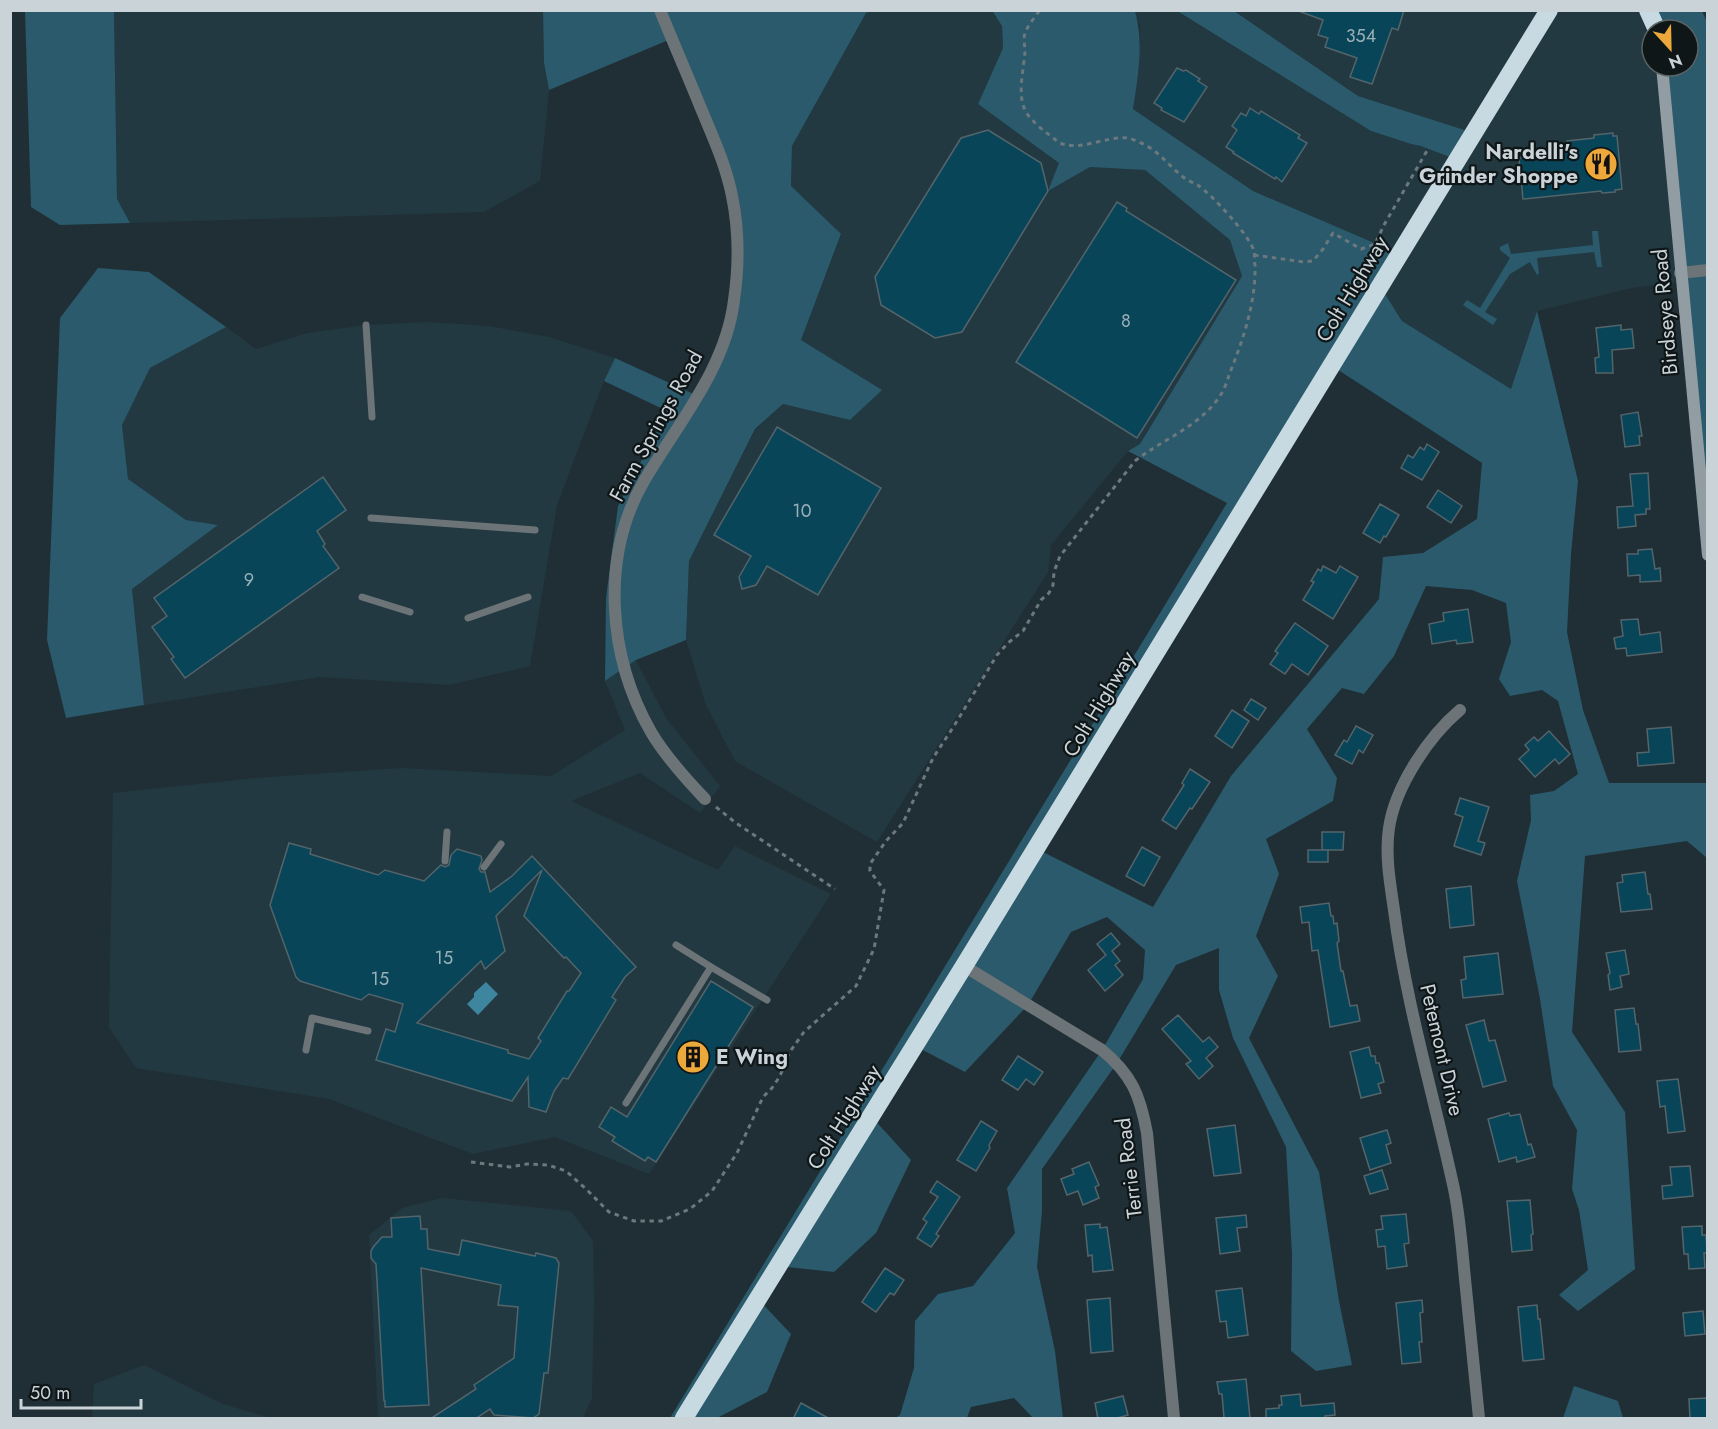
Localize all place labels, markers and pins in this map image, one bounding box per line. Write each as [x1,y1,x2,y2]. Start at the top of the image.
place label: Nardelli's Grinder Shoppe [1419,137,1578,191]
restaurant icon: Nardelli's Grinder Shoppe [1583,146,1619,182]
building icon: E Wing [675,1039,711,1075]
place label: E Wing [716,1042,788,1072]

